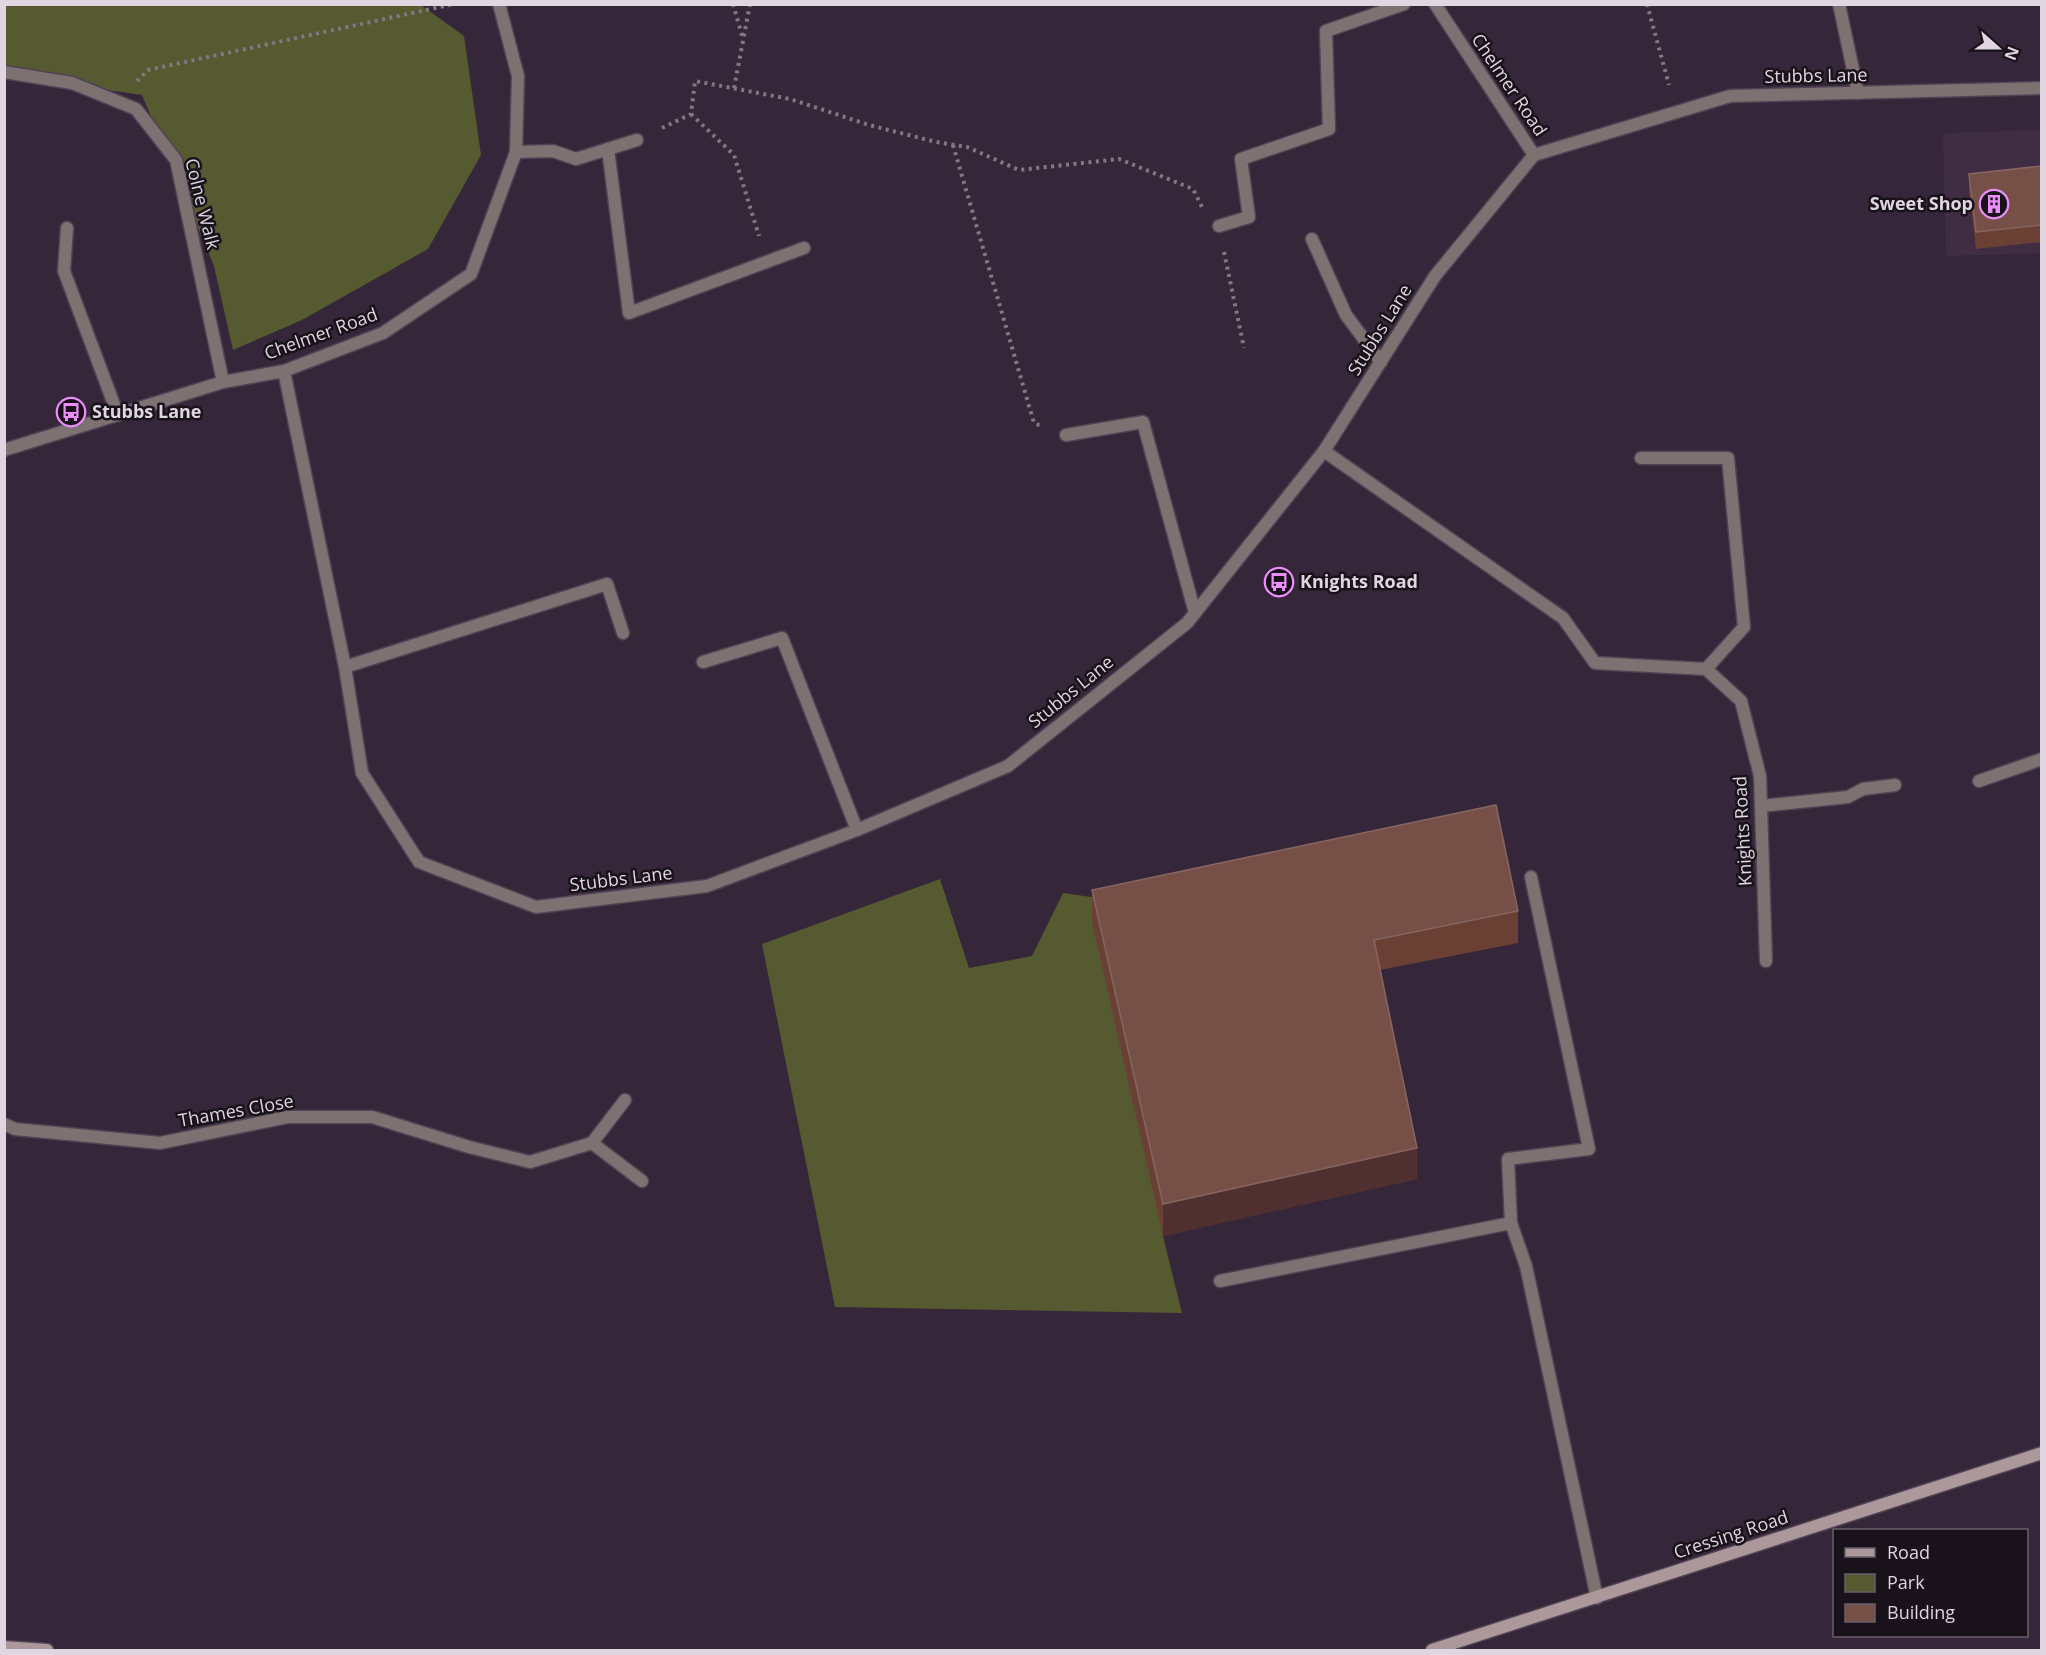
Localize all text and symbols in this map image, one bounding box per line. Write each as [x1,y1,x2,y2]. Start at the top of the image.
north arrow [1968,18,2028,78]
street label: Chelmer Road [1467,28,1553,140]
text: N [1999,43,2025,63]
street label: Stubbs Lane [1764,62,1868,88]
street label: Colne Walk [180,156,226,252]
building icon: Sweet Shop [1978,188,2010,220]
place label: Sweet Shop [1870,191,1973,215]
street label: Stubbs Lane [1342,279,1417,380]
street label: Chelmer Road [261,301,381,365]
bus stop icon: Stubbs Lane [55,396,87,428]
place label: Stubbs Lane [92,399,201,423]
bus stop icon: Knights Road [1263,566,1295,598]
place label: Knights Road [1300,569,1418,593]
street label: Stubbs Lane [1023,649,1118,733]
street label: Knights Road [1727,775,1757,887]
street label: Stubbs Lane [568,860,674,896]
street label: Thames Close [176,1088,295,1132]
street label: Cressing Road [1670,1504,1791,1564]
legend [1833,1529,2028,1637]
text: Road [1887,1540,1930,1564]
text: Park [1887,1570,1925,1594]
text: Building [1887,1600,1955,1624]

